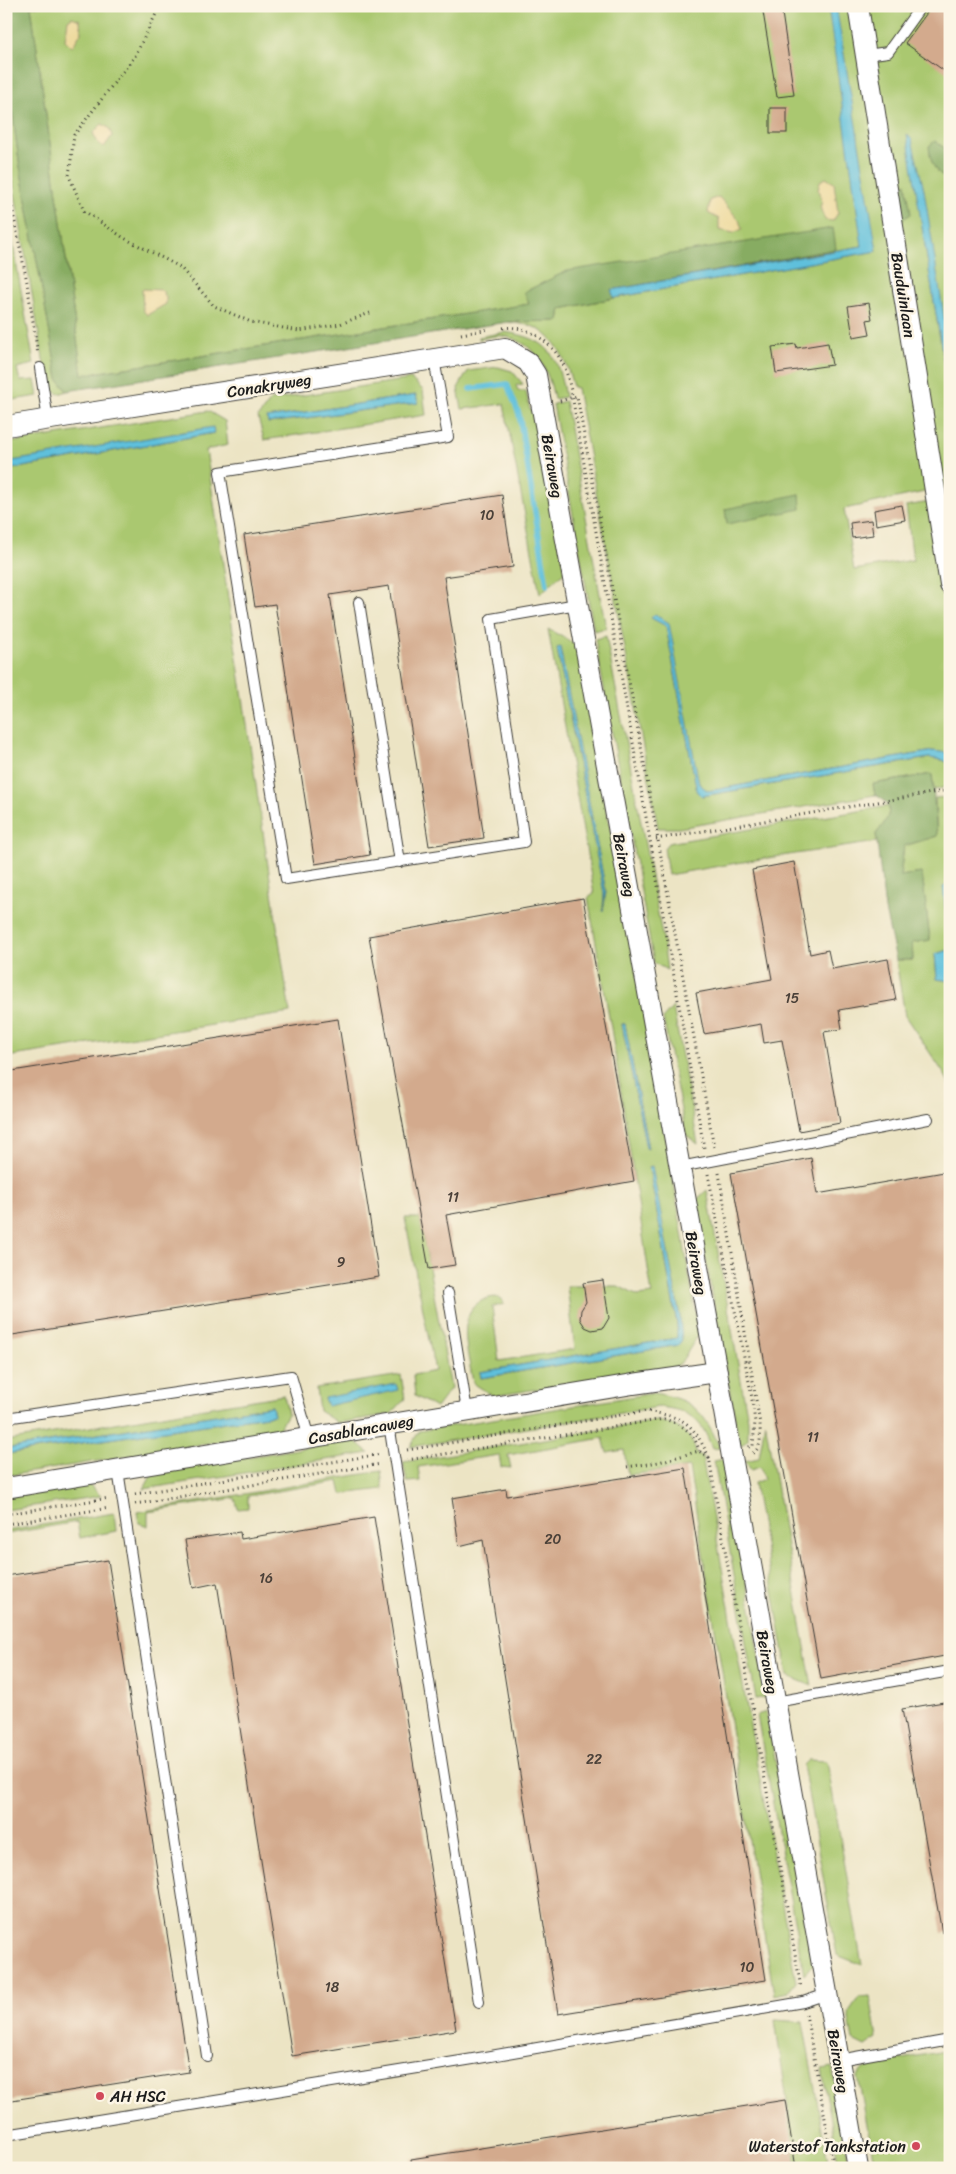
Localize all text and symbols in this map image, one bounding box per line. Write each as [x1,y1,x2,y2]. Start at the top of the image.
street label: Bauduinlaan [882,250,925,340]
street label: Conakryweg [225,365,313,406]
street label: Beiraweg [533,432,572,500]
house number: 10 [480,503,495,528]
street label: Beiraweg [604,831,645,900]
house number: 15 [785,986,800,1011]
house number: 11 [447,1185,459,1210]
street label: Beiraweg [677,1229,716,1297]
house number: 9 [337,1250,346,1275]
street label: Casablancaweg [306,1406,416,1453]
house number: 11 [807,1425,819,1450]
house number: 20 [545,1527,562,1552]
house number: 16 [259,1566,273,1591]
street label: Beiraweg [748,1628,787,1696]
house number: 22 [586,1747,602,1772]
house number: 10 [740,1955,755,1980]
house number: 18 [325,1975,340,2000]
street label: Beiraweg [819,2027,858,2095]
place label: AH HSC [109,2082,166,2111]
marker: AH HSC [94,2090,106,2102]
place label: Waterstof Tankstation [749,2132,906,2161]
marker: Waterstof Tankstation [910,2140,922,2152]

